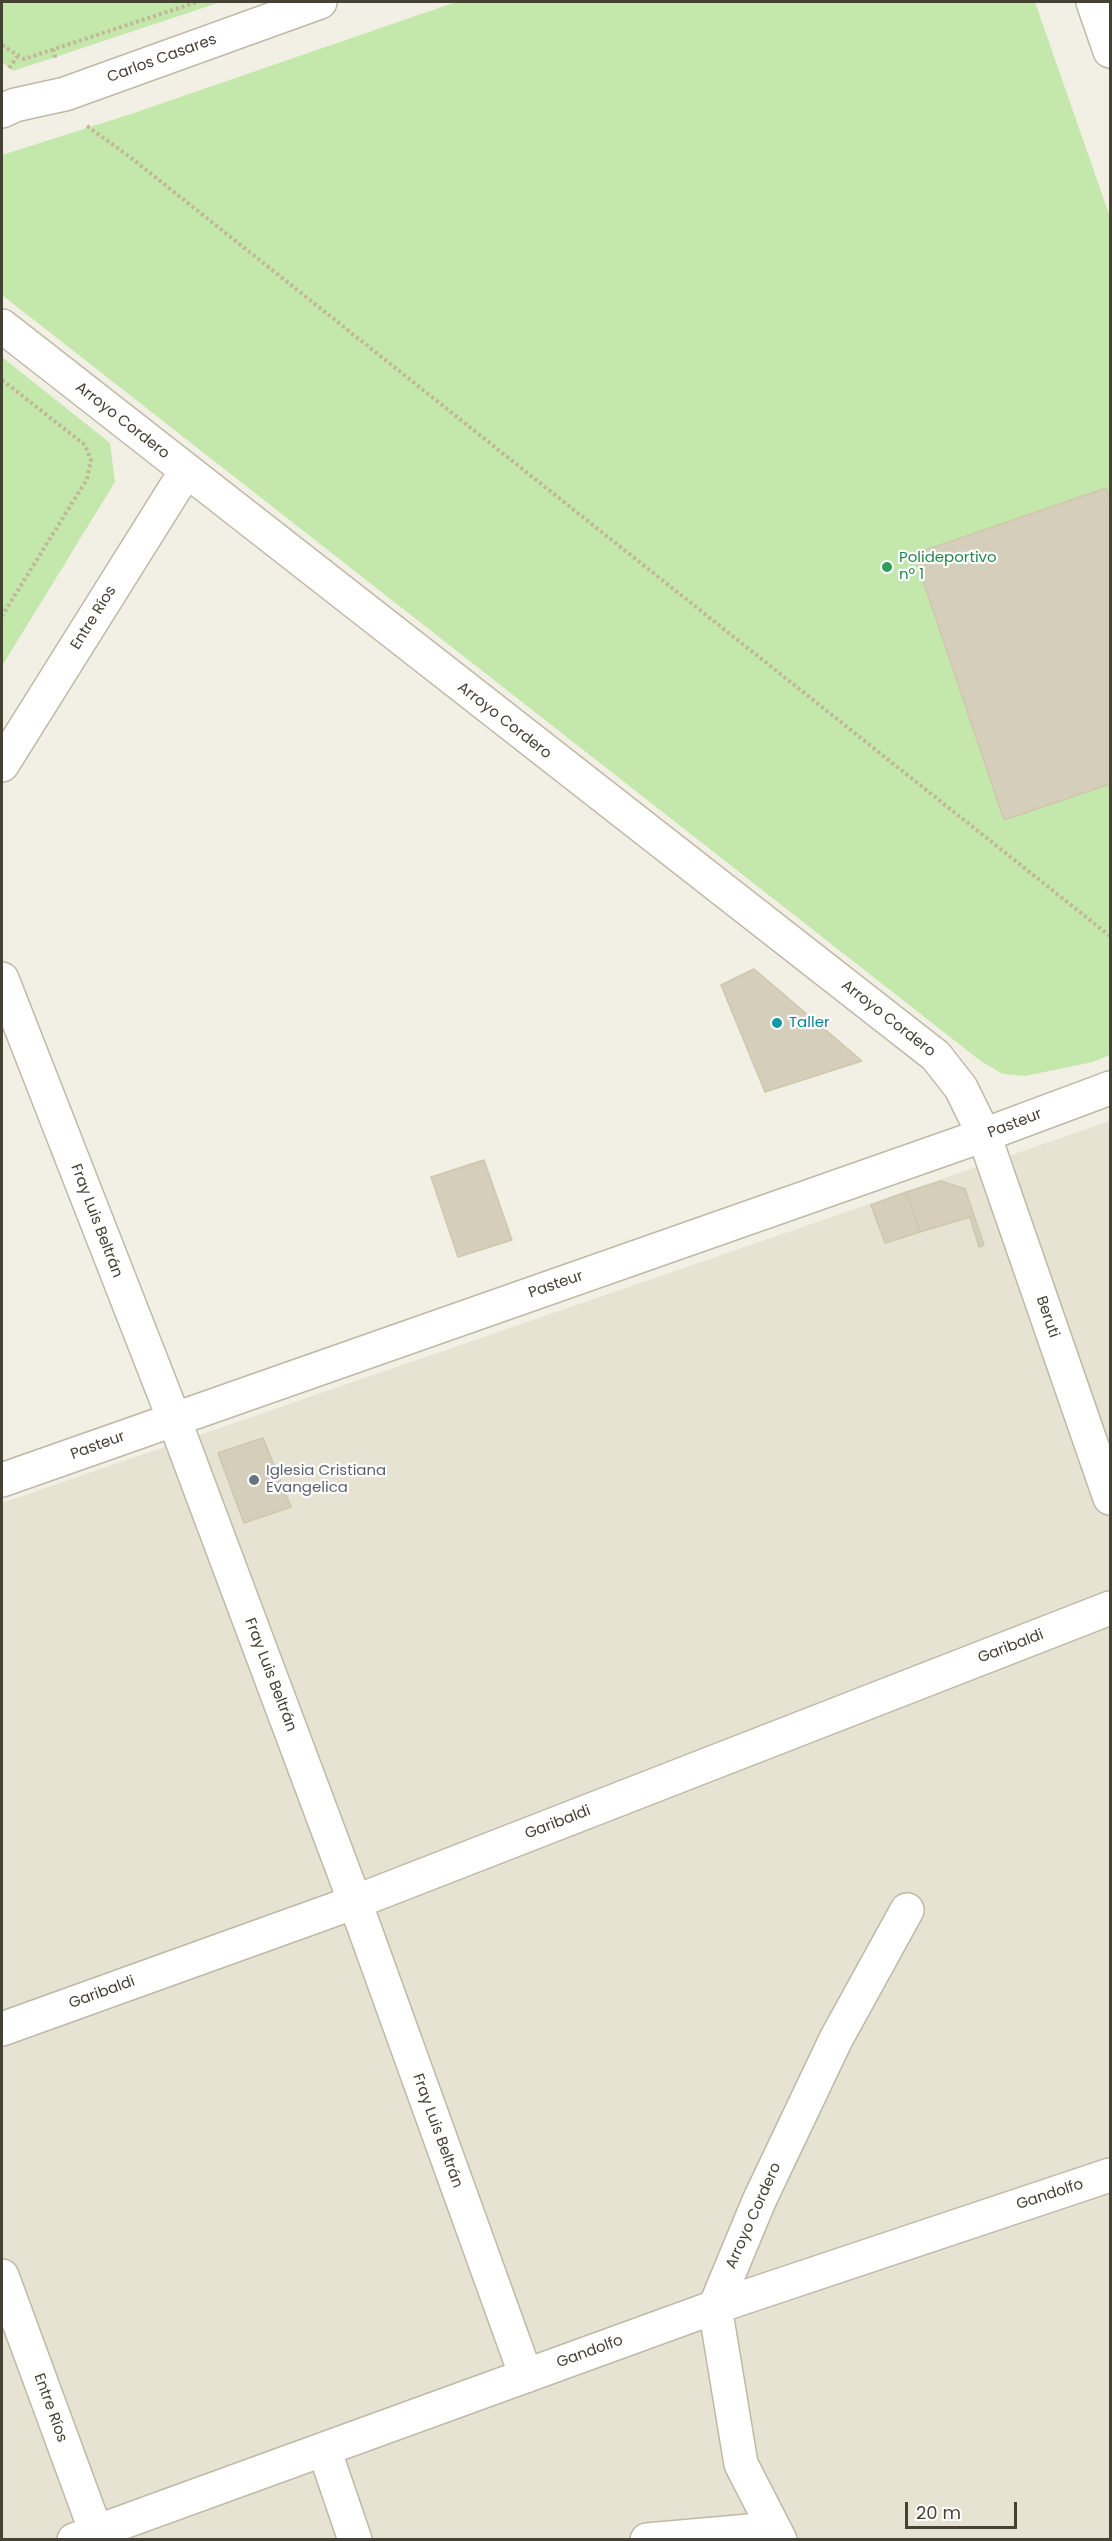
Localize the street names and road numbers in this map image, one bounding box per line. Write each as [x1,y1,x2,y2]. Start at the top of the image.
street label: Carlos Casares [105,31,219,87]
street label: Arroyo Cordero [71,379,173,463]
street label: Entre Ríos [67,583,121,653]
street label: Arroyo Cordero [453,679,555,763]
street label: Arroyo Cordero [837,977,939,1061]
street label: Pasteur [985,1105,1045,1143]
street label: Fray Luis Beltrán [66,1162,126,1280]
street label: Pasteur [526,1267,586,1303]
street label: Beruti [1032,1294,1062,1340]
street label: Pasteur [68,1428,128,1464]
street label: Fray Luis Beltrán [240,1616,300,1734]
street label: Garibaldi [976,1626,1046,1668]
street label: Garibaldi [523,1802,593,1844]
street label: Garibaldi [67,1973,137,2013]
street label: Fray Luis Beltrán [408,2071,466,2191]
street label: Arroyo Cordero [723,2160,785,2272]
street label: Gandolfo [1014,2176,1086,2214]
street label: Gandolfo [554,2332,626,2372]
street label: Entre Ríos [29,2371,71,2445]

